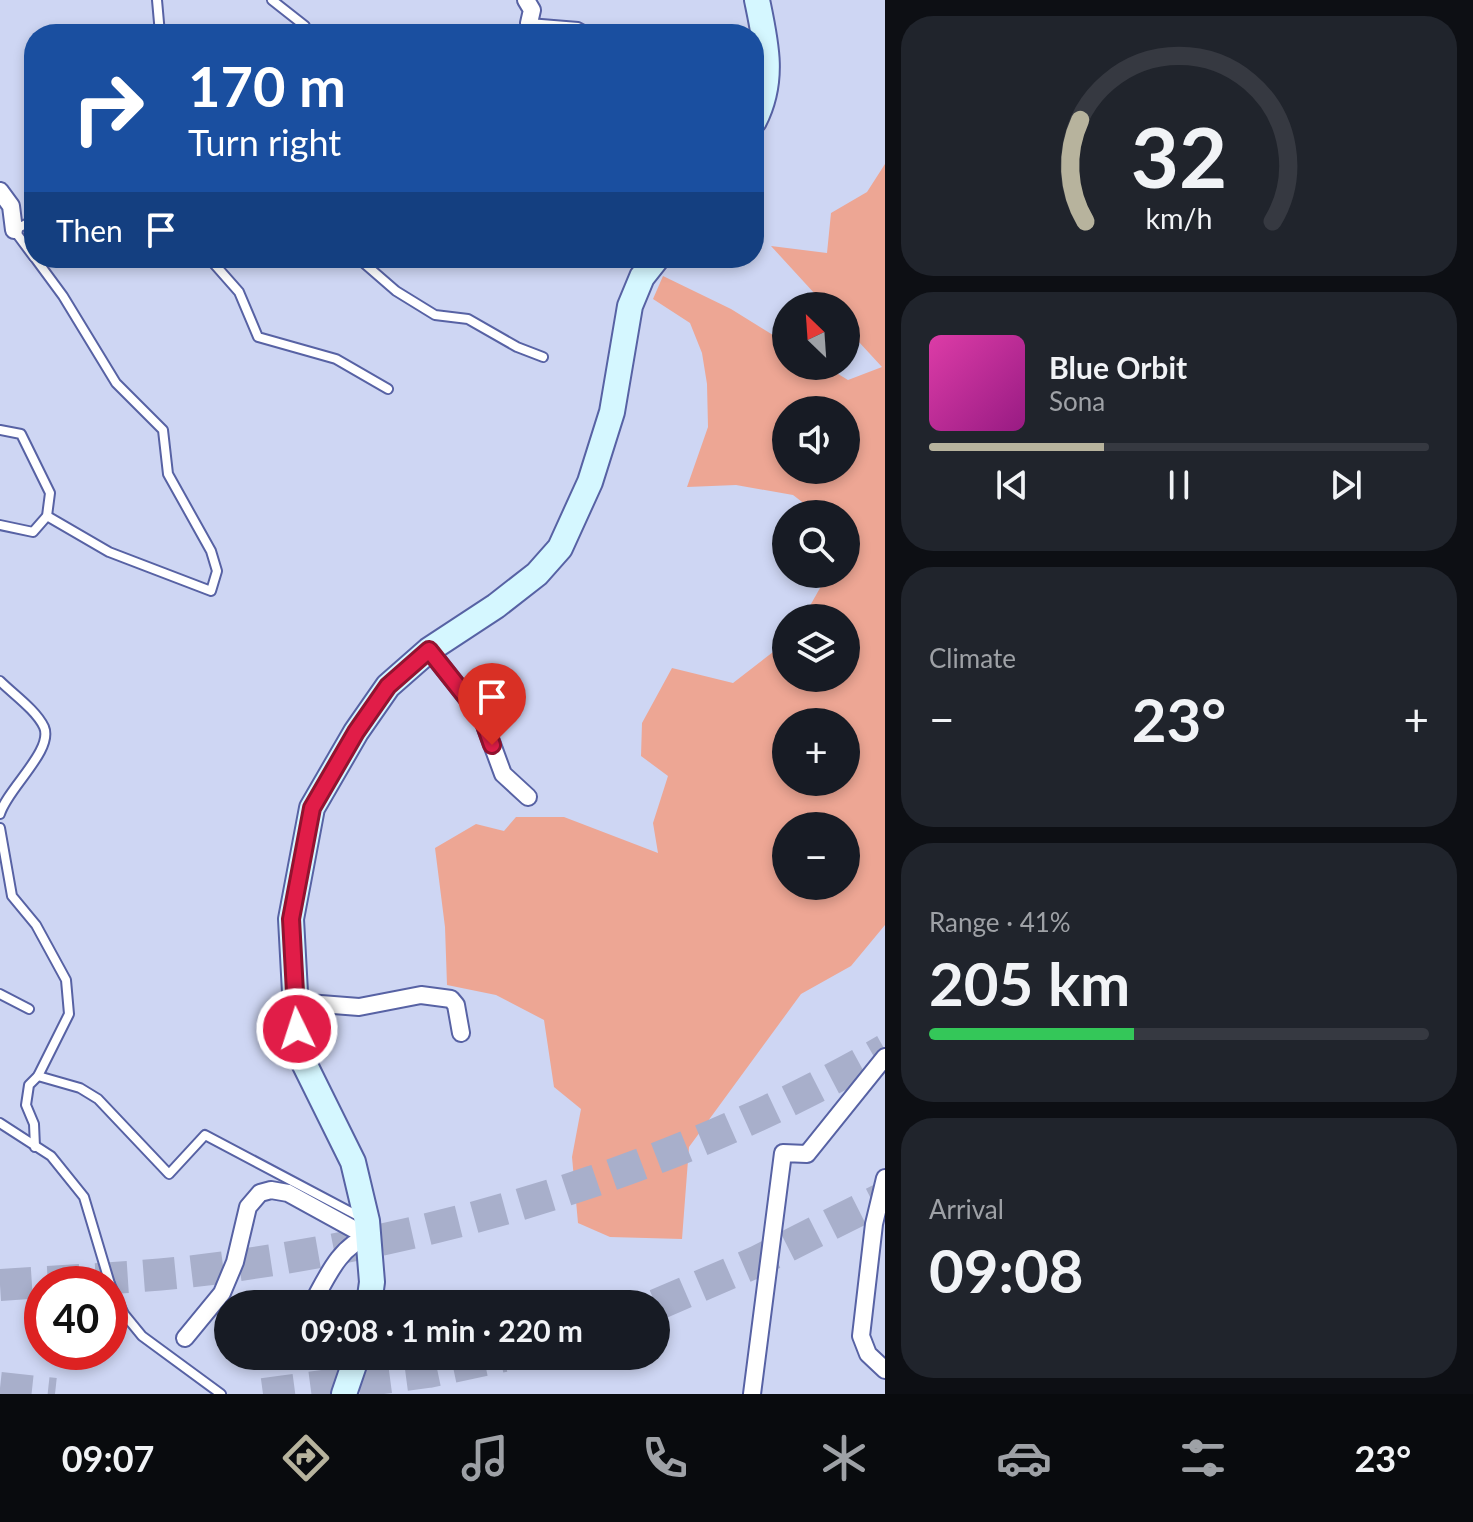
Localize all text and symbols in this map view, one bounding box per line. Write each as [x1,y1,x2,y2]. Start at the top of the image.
text: 170 m [188,52,346,119]
icon: right [56,56,160,160]
text: 32 [1131,105,1227,205]
text: Turn right [188,120,341,164]
text: km/h [1146,201,1212,235]
icon: arrive [139,208,183,252]
text: Then [56,212,123,248]
north arrow [772,292,860,380]
map controls [772,292,860,900]
text: Blue Orbit [1049,349,1187,385]
text: Sona [1049,385,1105,417]
button: sound [772,396,860,484]
icon: previous [990,463,1034,507]
icon: pause [1157,463,1201,507]
icon: next [1324,463,1368,507]
button: search [772,500,860,588]
button: layers [772,604,860,692]
text: Climate [929,642,1016,674]
pin [458,663,526,745]
icon: arrive [470,675,514,719]
text: 23° [1132,683,1226,755]
text: − [929,693,955,745]
text: + [1403,693,1429,745]
button: + [772,708,860,796]
button: − [772,812,860,900]
text: Range · 41% [929,906,1071,938]
text: 205 km [929,947,1130,1019]
position arrow [255,987,339,1071]
text: Arrival [929,1193,1004,1225]
text: 09:08 [929,1234,1084,1306]
speed limit sign: 40 [24,1266,128,1370]
text: 09:08 · 1 min · 220 m [301,1312,583,1348]
icon: directions [278,1430,334,1486]
icon: music [457,1430,513,1486]
icon: phone [637,1430,693,1486]
icon: climate [816,1430,872,1486]
icon: car [996,1430,1052,1486]
icon: filters [1175,1430,1231,1486]
text: 09:07 [62,1436,155,1480]
text: 23° [1354,1436,1411,1480]

